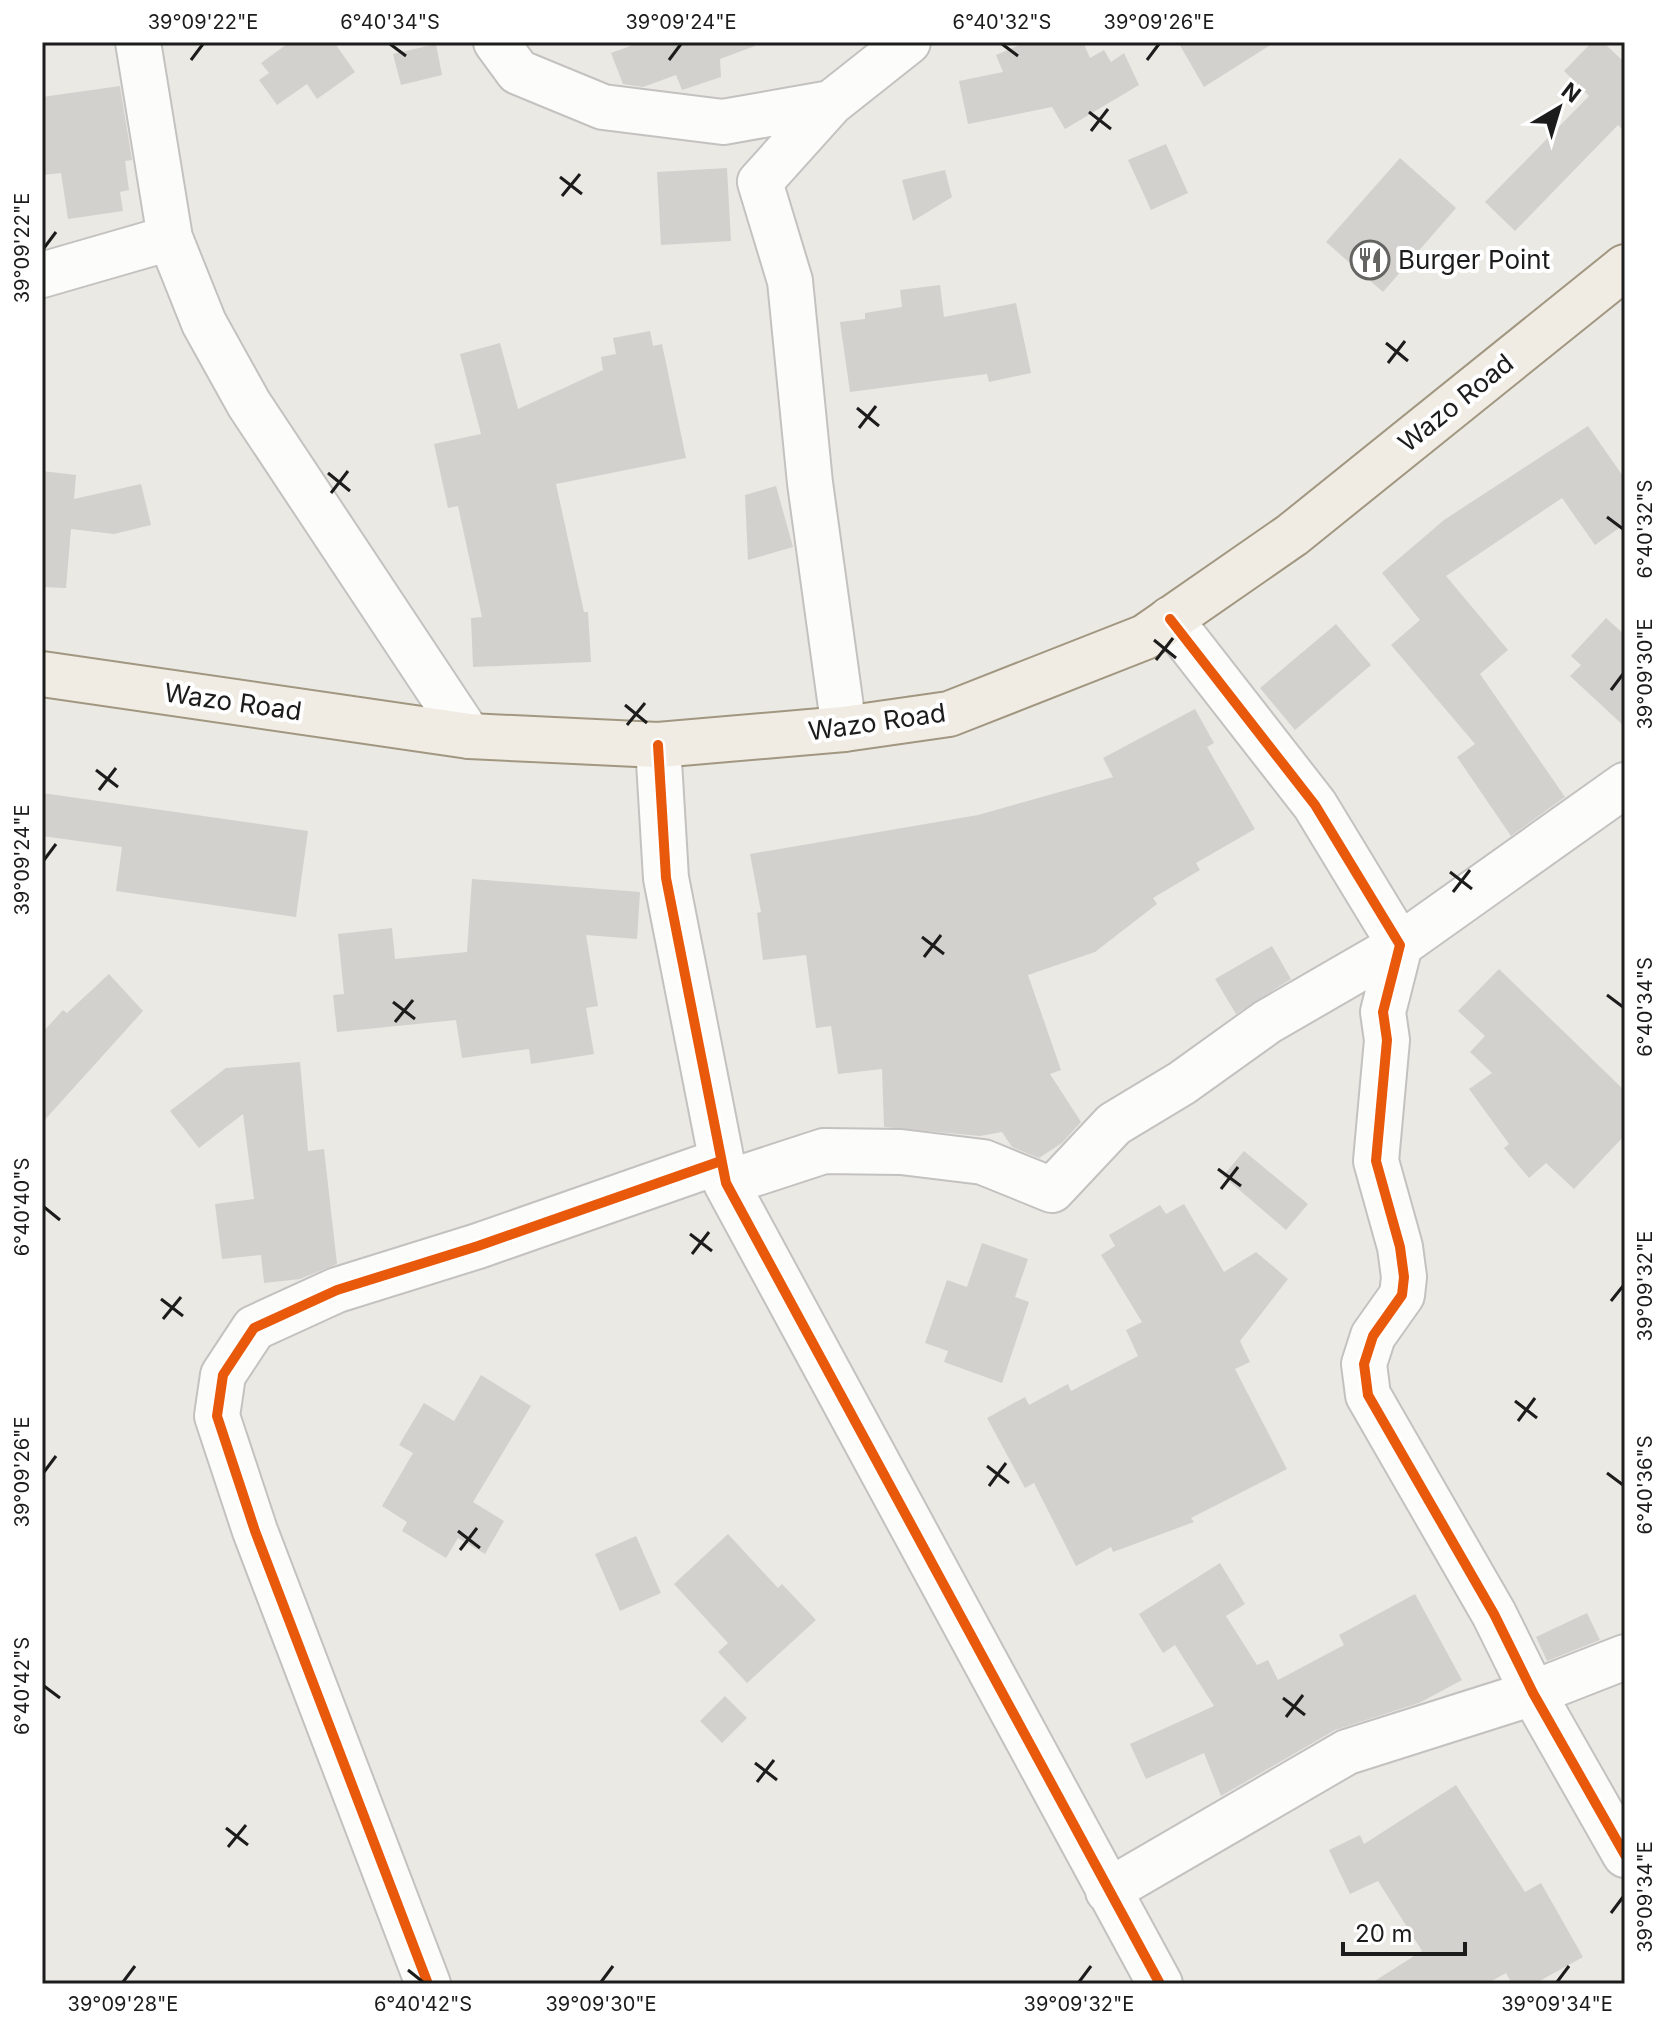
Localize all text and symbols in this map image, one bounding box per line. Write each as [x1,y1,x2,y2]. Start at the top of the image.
text: 39°09'22"E [148,10,258,34]
text: 6°40'34"S [340,10,440,34]
text: 39°09'24"E [625,10,737,34]
text: 6°40'32"S [953,10,1051,34]
text: 39°09'26"E [1104,10,1214,34]
north arrow [1519,68,1599,148]
text: N [1557,77,1586,108]
text: 39°09'22"E [10,193,34,303]
restaurant icon: Burger Point [1349,239,1391,281]
place label: Burger Point [1398,244,1550,275]
street label: Wazo Road [1392,347,1519,458]
text: 6°40'32"S [1633,480,1657,578]
text: 39°09'30"E [1633,618,1657,730]
street label: Wazo Road [162,677,304,726]
street label: Wazo Road [806,697,948,746]
text: 39°09'24"E [10,804,34,916]
text: 6°40'34"S [1633,957,1657,1057]
text: 6°40'40"S [10,1158,34,1256]
text: 39°09'32"E [1633,1231,1657,1341]
text: 39°09'26"E [10,1417,34,1527]
text: 6°40'36"S [1633,1435,1657,1535]
text: 6°40'42"S [10,1637,34,1735]
text: 39°09'34"E [1633,1841,1657,1953]
scale bar [1343,1906,1465,1956]
text: 20 m [1355,1919,1413,1948]
text: 39°09'28"E [68,1992,178,2016]
text: 6°40'42"S [374,1992,472,2016]
text: 39°09'30"E [545,1992,657,2016]
text: 39°09'32"E [1024,1992,1134,2016]
text: 39°09'34"E [1501,1992,1613,2016]

